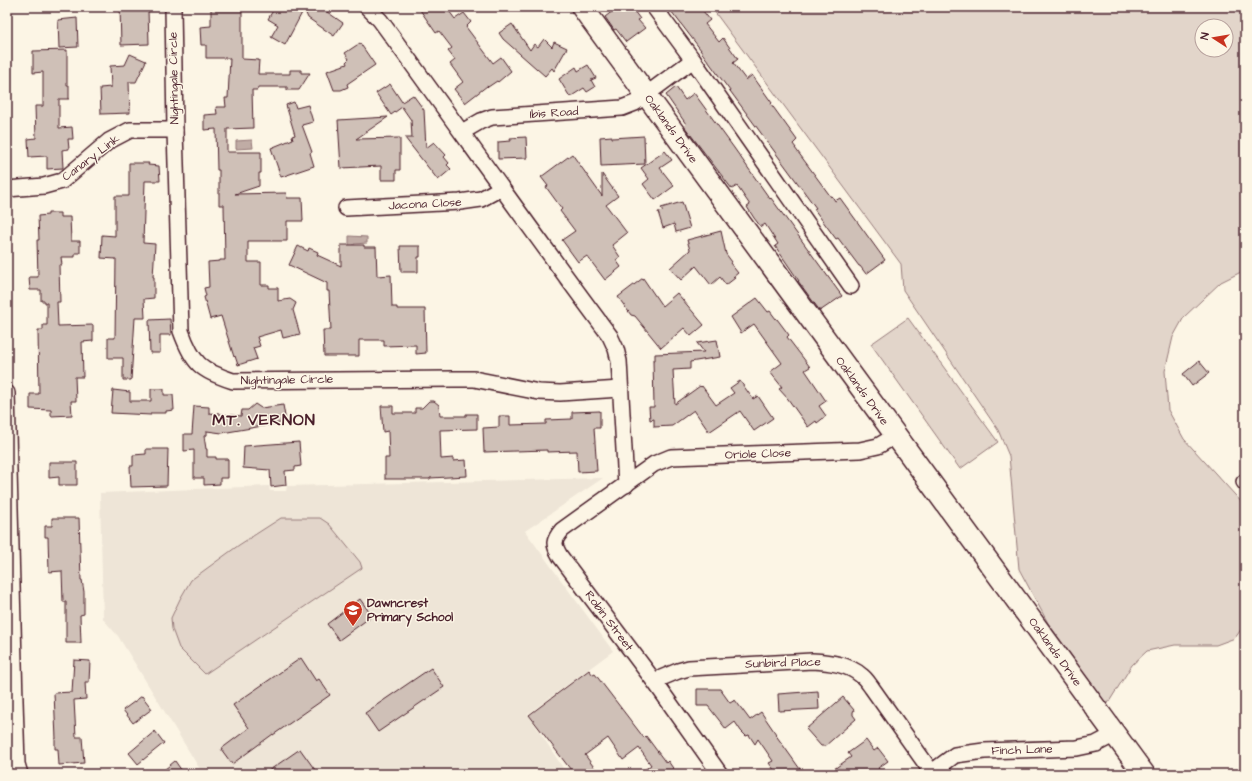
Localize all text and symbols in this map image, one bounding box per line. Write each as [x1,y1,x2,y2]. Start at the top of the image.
north arrow [1194,18,1234,58]
street label: Nightingale Circle [165,31,184,124]
text: N [1197,31,1213,41]
street label: Oaklands Drive [640,91,702,167]
street label: Ibis Road [529,103,579,123]
street label: Canary Link [59,130,124,186]
street label: Jacona Close [388,194,463,214]
street label: Oaklands Drive [831,353,893,429]
street label: Nightingale Circle [241,371,334,390]
district label: MT. VERNON [212,409,316,431]
street label: Oriole Close [725,444,792,464]
street label: Robin Street [581,587,637,655]
place label: Dawncrest Primary School [367,595,453,627]
school or university icon: Dawncrest Primary School [342,599,364,627]
street label: Oaklands Drive [1024,614,1086,690]
street label: Sunbird Place [745,653,822,673]
street label: Finch Lane [991,740,1053,760]

